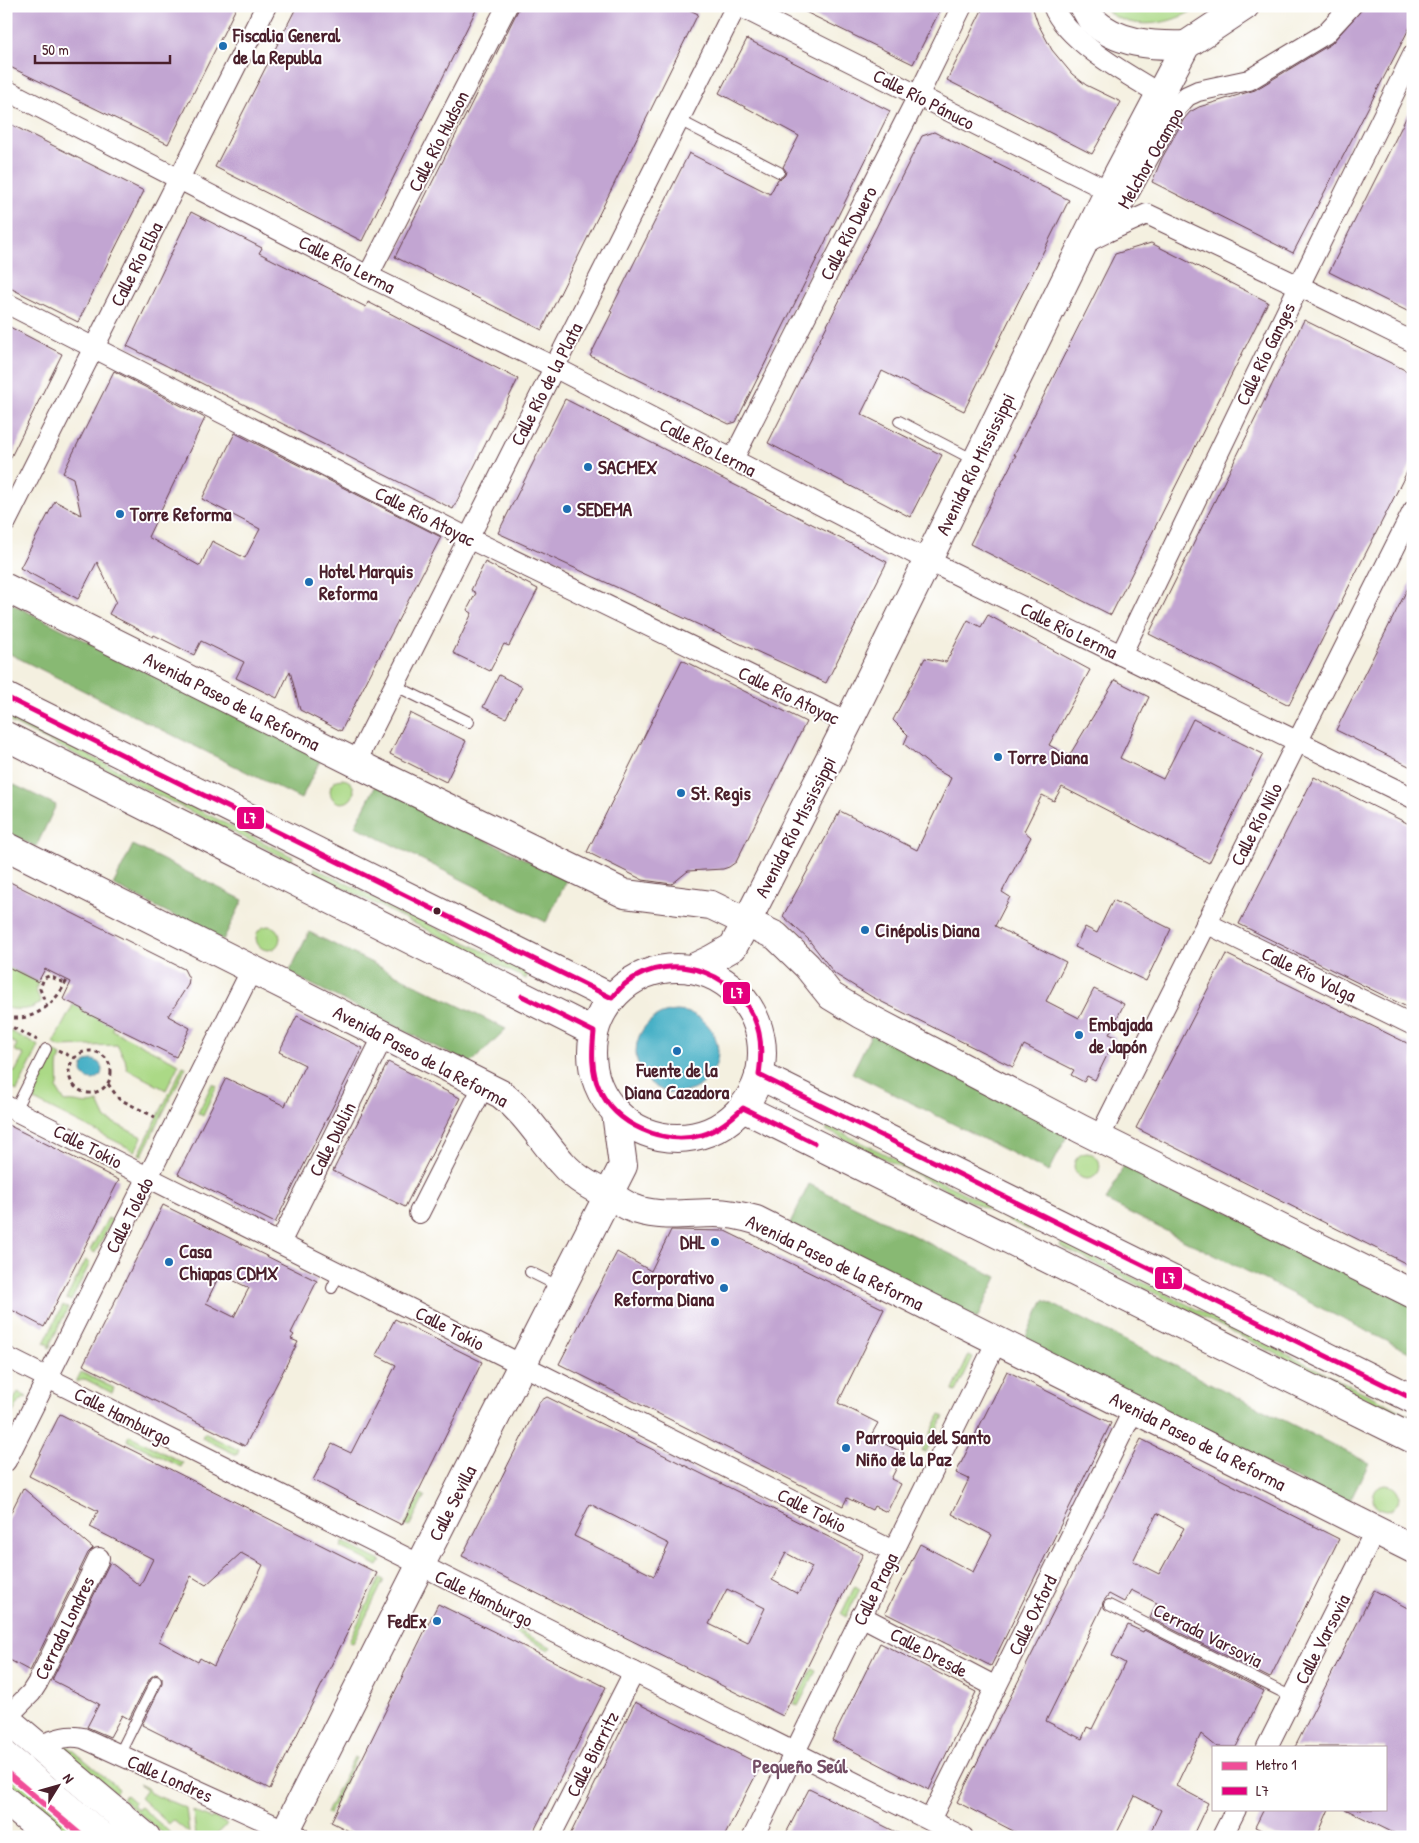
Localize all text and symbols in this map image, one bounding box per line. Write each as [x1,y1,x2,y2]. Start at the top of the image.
place label: Fiscalia General de la Republa [232,22,341,71]
scale bar [35,32,170,64]
text: 50 m [42,39,69,60]
marker: Fiscalia General de la Republa [217,40,229,52]
street label: Calle Río Pánuco [869,62,980,136]
street label: Calle Río Hudson [401,86,475,196]
street label: Melchor Ocampo [1111,102,1190,213]
street label: Calle Río Duero [813,181,883,284]
street label: Calle Río Elba [104,217,169,311]
street label: Calle Río Lerma [294,229,400,300]
street label: Calle Río Ganges [1229,298,1301,410]
street label: Calle Río de la Plata [504,318,588,450]
street label: Avenida Río Mississippi [929,389,1021,539]
street label: Calle Río Lerma [655,412,761,483]
place label: SACMEX [598,454,658,480]
marker: SACMEX [582,461,594,473]
street label: Calle Río Atoyac [370,480,480,553]
place label: SEDEMA [577,496,633,522]
place label: Torre Reforma [129,501,232,527]
marker: SEDEMA [561,503,573,515]
marker: Torre Reforma [114,508,126,520]
place label: Hotel Marquis Reforma [319,558,414,606]
marker: Hotel Marquis Reforma [303,576,315,588]
street label: Calle Río Lerma [1016,595,1122,665]
street label: Avenida Paseo de la Reforma [139,645,325,757]
street label: Calle Río Atoyac [734,659,844,731]
place label: Torre Diana [1007,744,1088,770]
marker: Torre Diana [992,751,1004,763]
street label: Avenida Río Mississippi [748,752,842,902]
street label: Calle Río Nilo [1224,778,1288,870]
place label: St. Regis [691,780,752,807]
marker: St. Regis [675,787,687,799]
line badge: L7 [236,806,265,830]
text: L7 [244,808,256,827]
unlabelled marker [432,906,442,916]
place label: Cinépolis Diana [875,917,980,944]
marker: Cinépolis Diana [859,924,871,936]
street label: Calle Río Volga [1257,940,1361,1008]
line badge: L7 [722,981,751,1005]
text: L7 [731,983,743,1002]
street label: Avenida Paseo de la Reforma [329,999,513,1113]
place label: Embajada de Japón [1089,1011,1153,1060]
marker: Embajada de Japón [1073,1029,1085,1041]
marker: Fuente de la Diana Cazadora [671,1045,683,1057]
place label: Fuente de la Diana Cazadora [625,1057,730,1105]
street label: Calle Dublin [302,1097,362,1181]
street label: Calle Tokio [49,1118,127,1175]
street label: Calle Toledo [99,1172,159,1258]
street label: Avenida Paseo de la Reforma [742,1208,929,1317]
place label: DHL [680,1229,705,1255]
marker: DHL [709,1236,721,1248]
place label: Casa Chiapas CDMX [179,1238,279,1287]
marker: Casa Chiapas CDMX [163,1256,175,1268]
place label: Corporativo Reforma Diana [615,1264,715,1312]
line badge: L7 [1154,1266,1183,1290]
text: L7 [1163,1268,1175,1287]
marker: Corporativo Reforma Diana [718,1282,730,1294]
street label: Calle Tokio [411,1300,489,1357]
street label: Calle Hamburgo [70,1380,176,1452]
street label: Avenida Paseo de la Reforma [1105,1385,1291,1497]
place label: Parroquia del Santo Niño de la Paz [856,1424,991,1472]
marker: Parroquia del Santo Niño de la Paz [840,1442,852,1454]
street label: Calle Sevilla [422,1460,482,1545]
street label: Calle Tokio [773,1482,851,1539]
street label: Calle Praga [846,1548,904,1630]
street label: Calle Hamburgo [431,1563,538,1633]
street label: Calle Oxford [1001,1570,1063,1659]
street label: Cerrada Londres [28,1572,100,1684]
street label: Calle Varsovia [1288,1589,1356,1688]
street label: Cerrada Varsovia [1149,1596,1267,1674]
place label: FedEx [387,1608,427,1634]
marker: FedEx [431,1615,443,1627]
street label: Calle Dresde [886,1621,973,1683]
street label: Calle Biarritz [559,1707,625,1801]
legend [1212,1746,1386,1810]
street label: Calle Londres [123,1748,217,1808]
district label: Pequeño Seúl [753,1752,848,1780]
text: Metro 1 [1256,1754,1297,1775]
north arrow [32,1760,82,1810]
text: N [59,1769,79,1787]
text: L7 [1256,1780,1269,1801]

